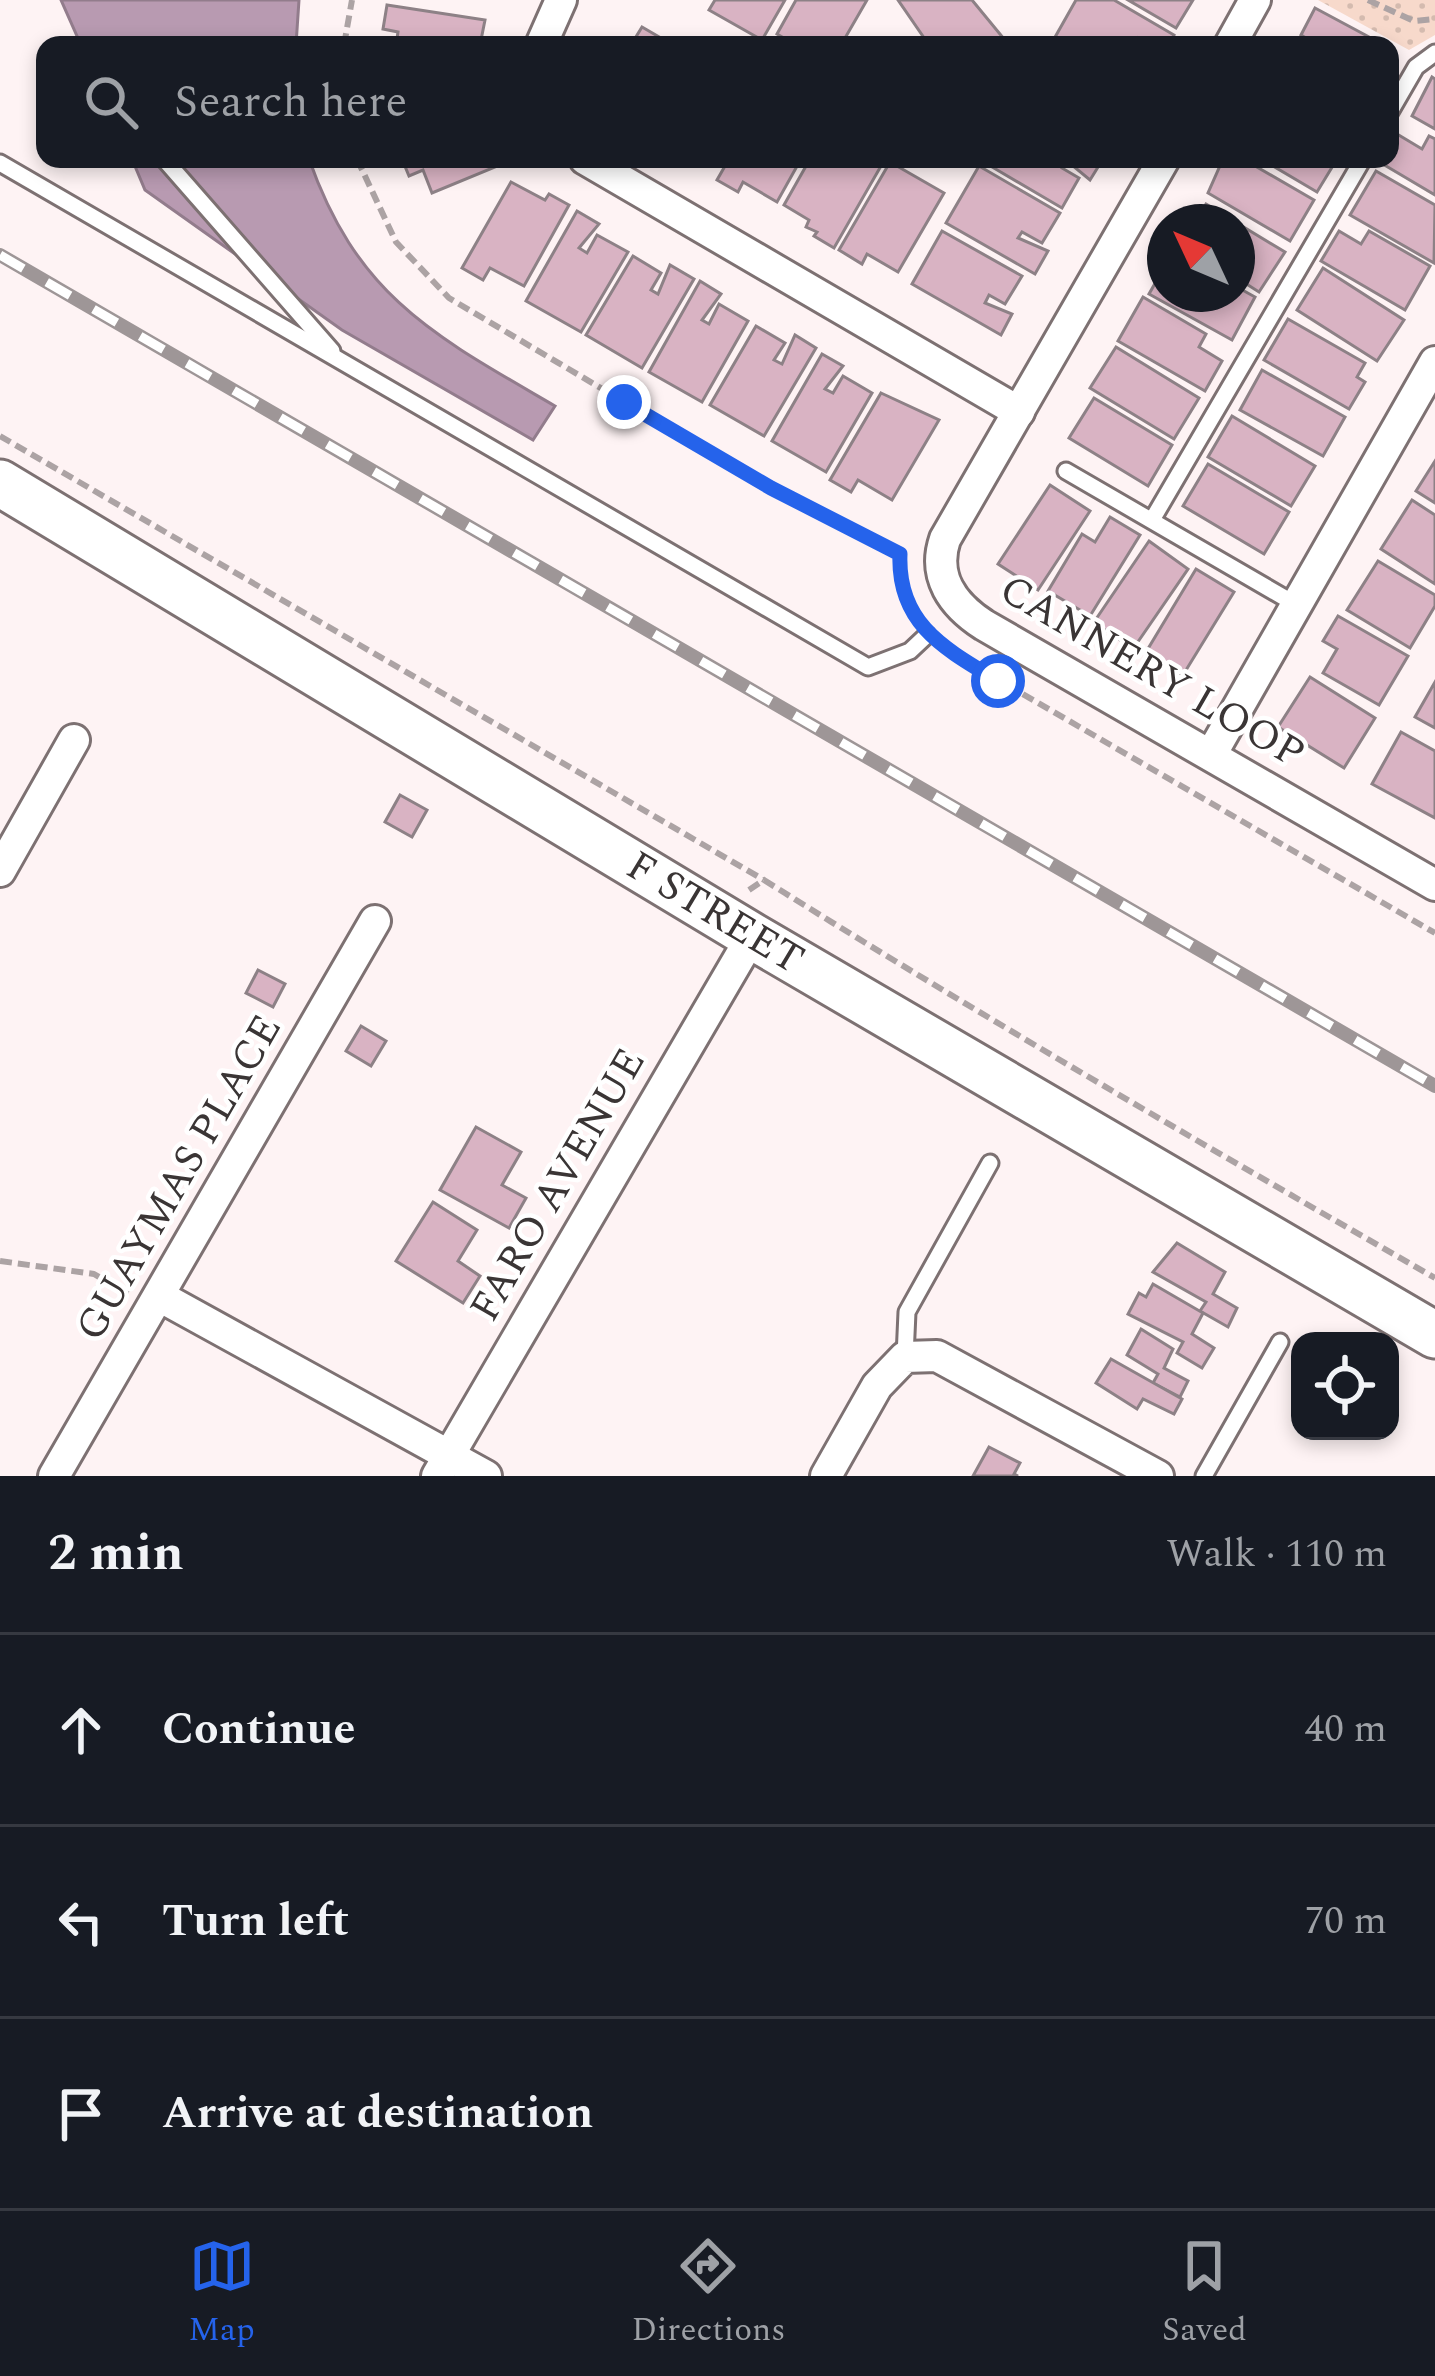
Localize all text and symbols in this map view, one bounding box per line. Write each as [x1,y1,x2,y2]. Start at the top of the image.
search box [36,36,1399,168]
text: Search here [174,68,407,137]
icon: search [78,69,144,135]
north arrow [1147,204,1255,312]
route end [597,375,651,429]
street label: CANNERY LOOP [987,559,1317,785]
route start [971,654,1025,708]
street label: F STREET [614,835,816,991]
street label: GUAYMAS PLACE [60,1003,298,1353]
street label: FARO AVENUE [454,1037,662,1333]
map controls [1291,1332,1399,1440]
button: locate [1291,1332,1399,1440]
text: 2 min [48,1515,184,1593]
text: Walk · 110 m [1166,1525,1387,1584]
text: Continue [162,1695,355,1764]
icon: ahead [48,1697,114,1763]
text: 40 m [1305,1700,1387,1759]
text: Turn left [162,1887,349,1956]
icon: left [48,1889,114,1955]
text: 70 m [1305,1892,1387,1951]
text: Arrive at destination [162,2079,593,2148]
icon: arrive [48,2081,114,2147]
tab: Map [188,2233,255,2355]
tab: Directions [631,2233,785,2355]
tab: Saved [1162,2233,1247,2355]

